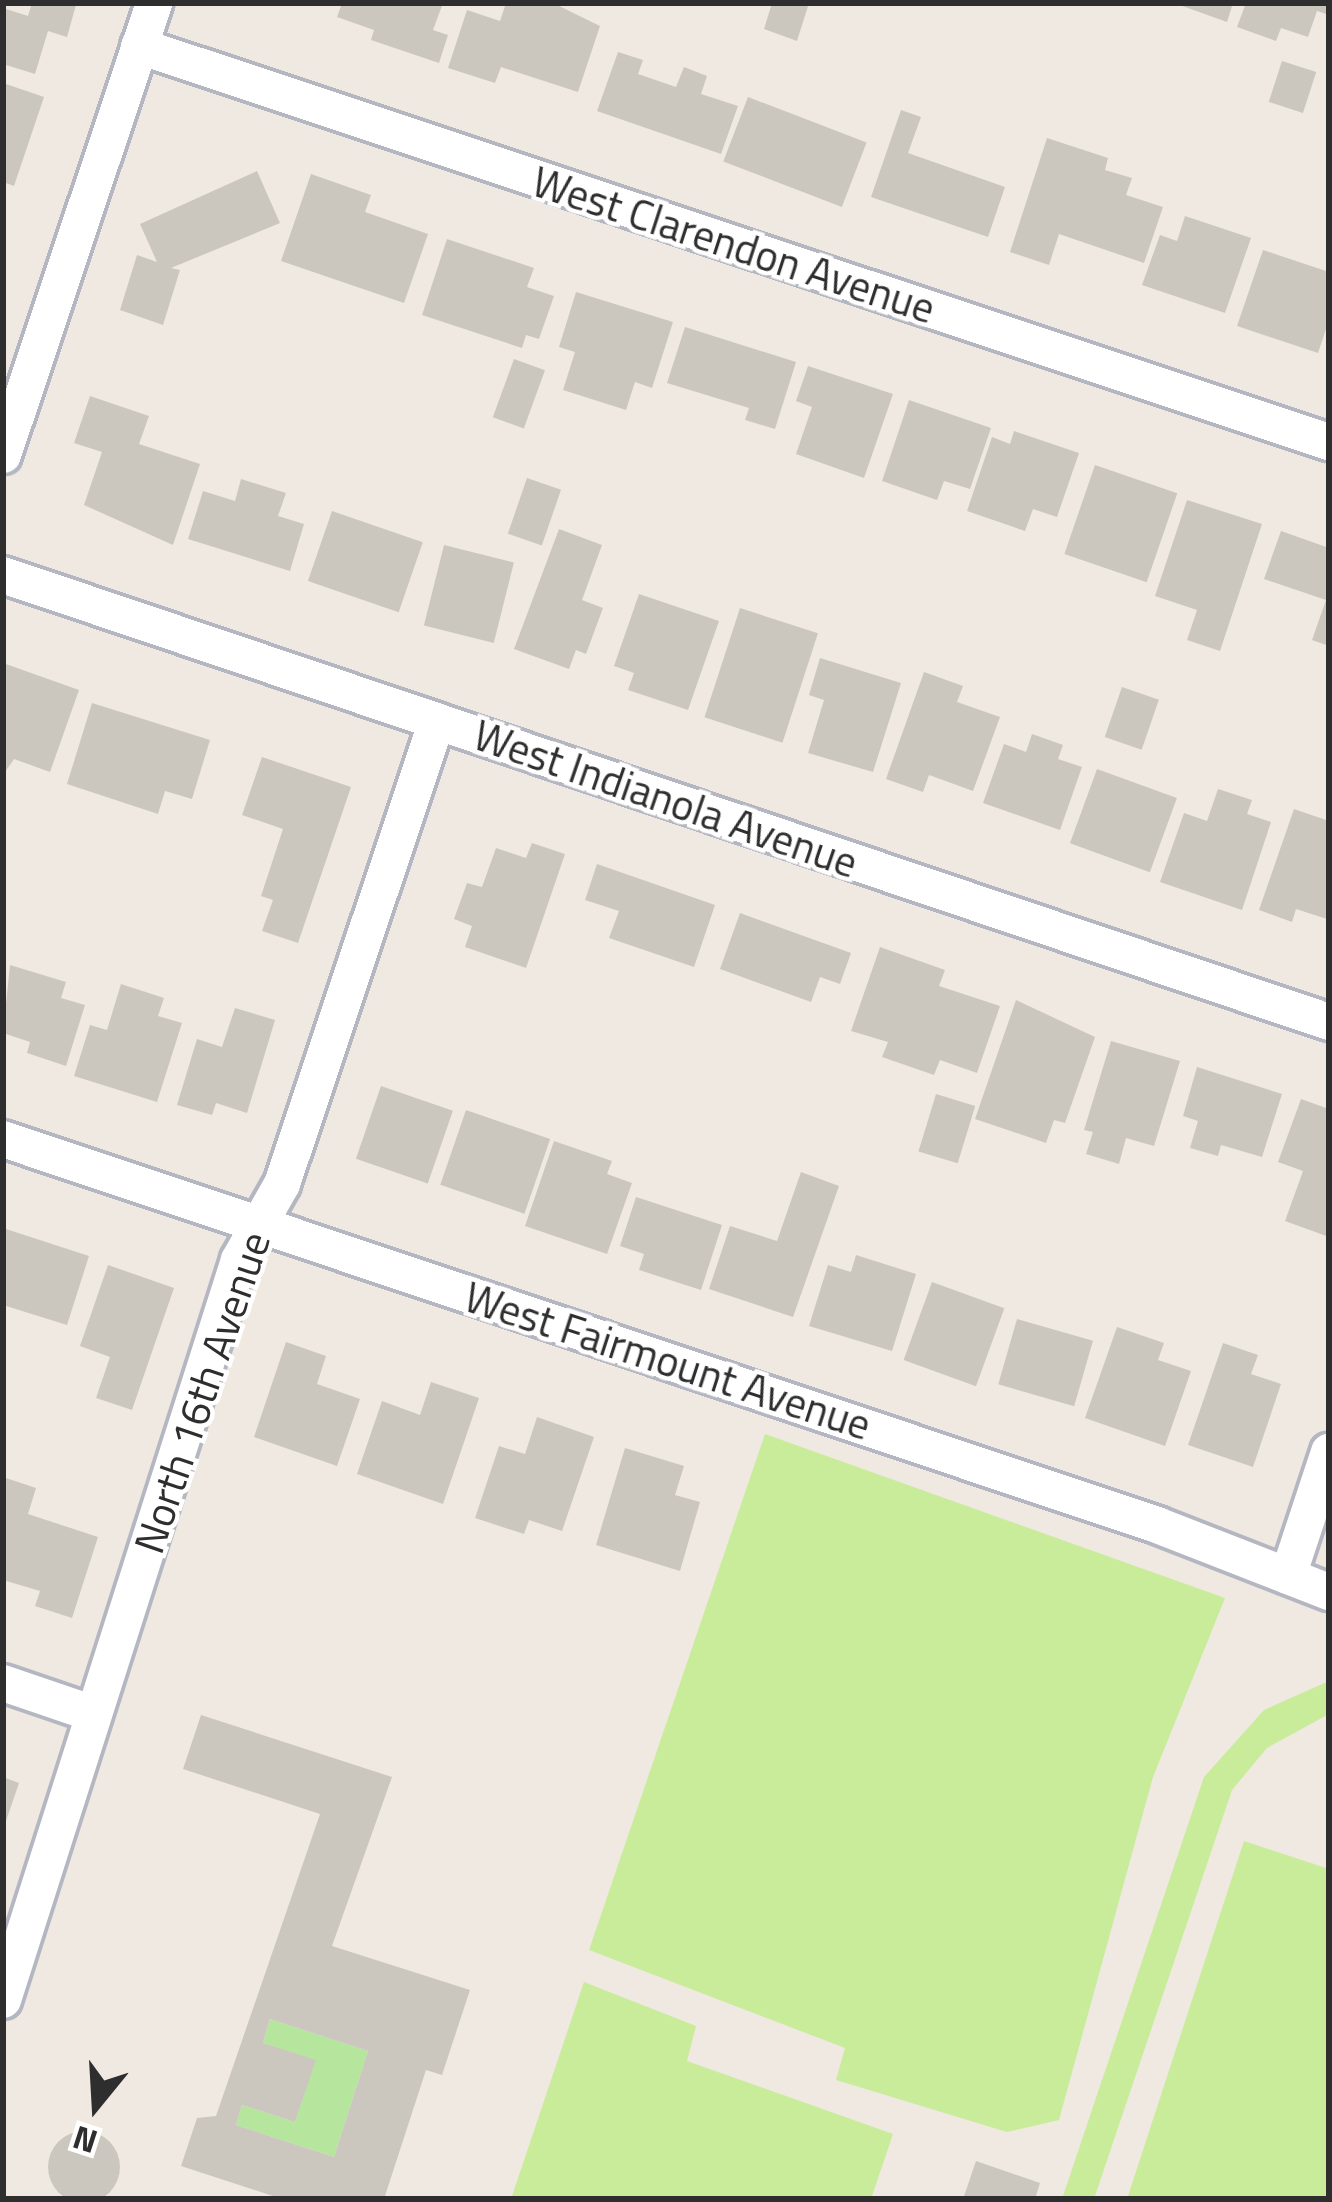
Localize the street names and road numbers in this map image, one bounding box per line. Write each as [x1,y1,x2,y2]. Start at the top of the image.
street label: West Clarendon Avenue [526,155,942,333]
street label: West Indianola Avenue [467,709,865,887]
street label: North 16th Avenue [122,1225,280,1559]
street label: West Fairmount Avenue [459,1271,877,1449]

